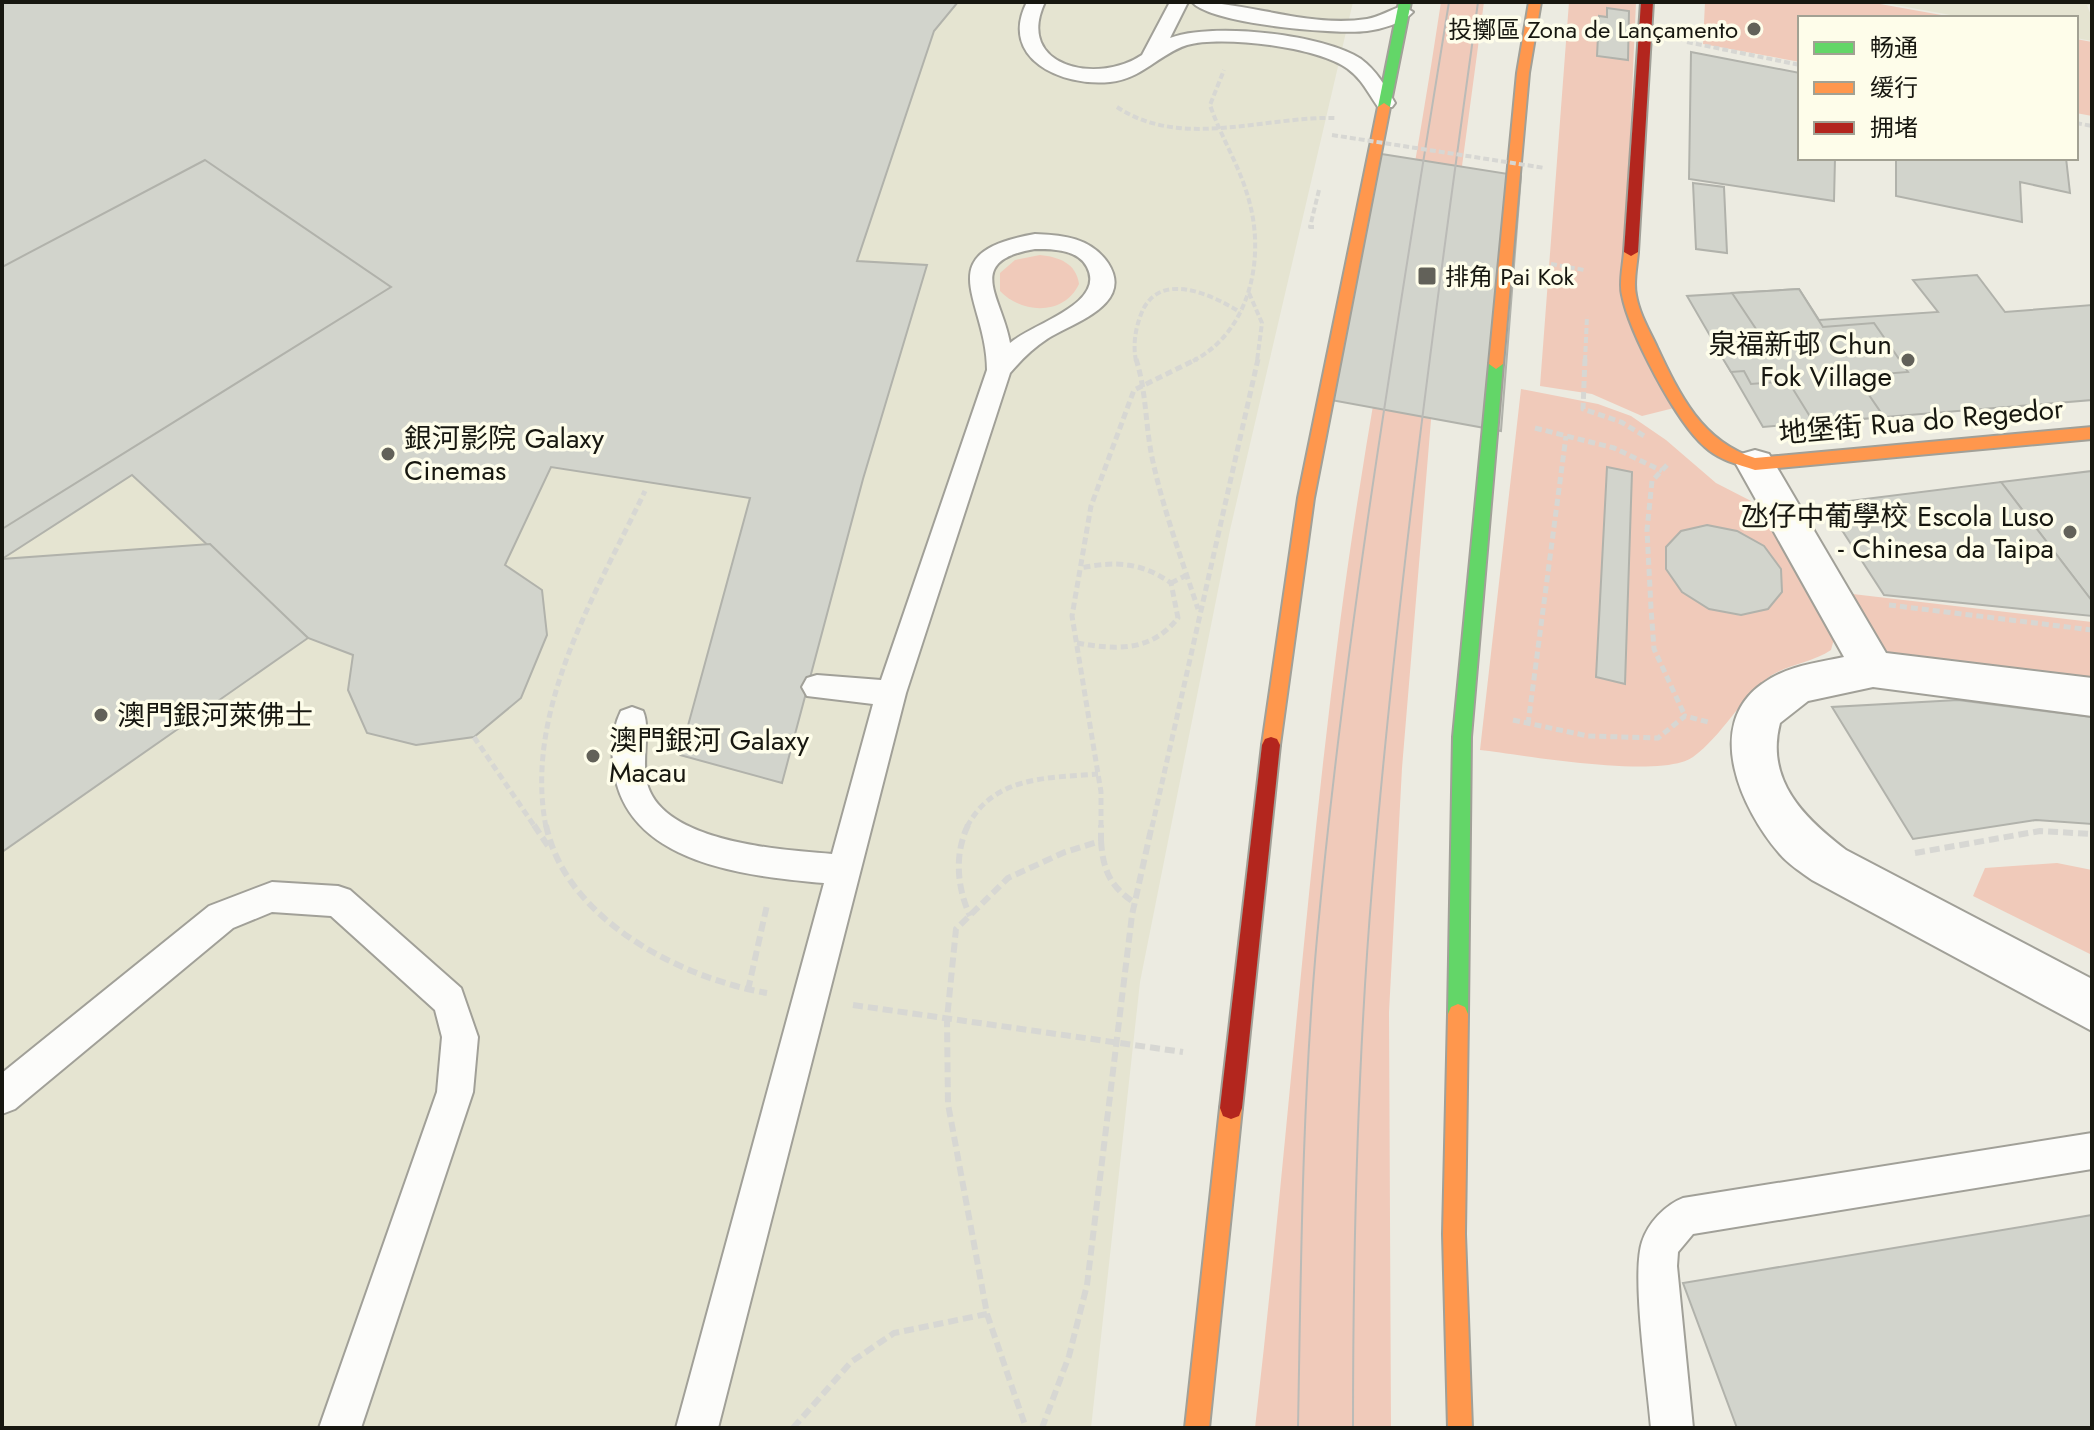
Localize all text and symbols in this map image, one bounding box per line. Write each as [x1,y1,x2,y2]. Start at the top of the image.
place label: 投擲區 Zona de Lançamento [1448,12,1738,47]
legend [1798,16,2078,160]
marker: 投擲區 Zona de Lançamento [1745,20,1763,38]
text: 畅通 [1870,30,1918,65]
text: 缓行 [1870,70,1918,105]
text: 拥堵 [1870,110,1918,145]
place label: 排角 Pai Kok [1445,259,1575,294]
marker: 排角 Pai Kok [1416,265,1438,287]
place label: 泉福新邨 Chun Fok Village [1708,324,1892,397]
marker: 泉福新邨 Chun Fok Village [1899,351,1917,369]
street label: 地堡街 Rua do Regedor [1777,388,2065,454]
place label: 銀河影院 Galaxy Cinemas [404,418,605,491]
marker: 銀河影院 Galaxy Cinemas [379,445,397,463]
place label: 氹仔中葡學校 Escola Luso - Chinesa da Taipa [1741,496,2054,569]
marker: 氹仔中葡學校 Escola Luso - Chinesa da Taipa [2061,523,2079,541]
place label: 澳門銀河萊佛士 [117,695,313,736]
marker: 澳門銀河萊佛士 [92,706,110,724]
place label: 澳門銀河 Galaxy Macau [609,720,810,793]
marker: 澳門銀河 Galaxy Macau [584,747,602,765]

